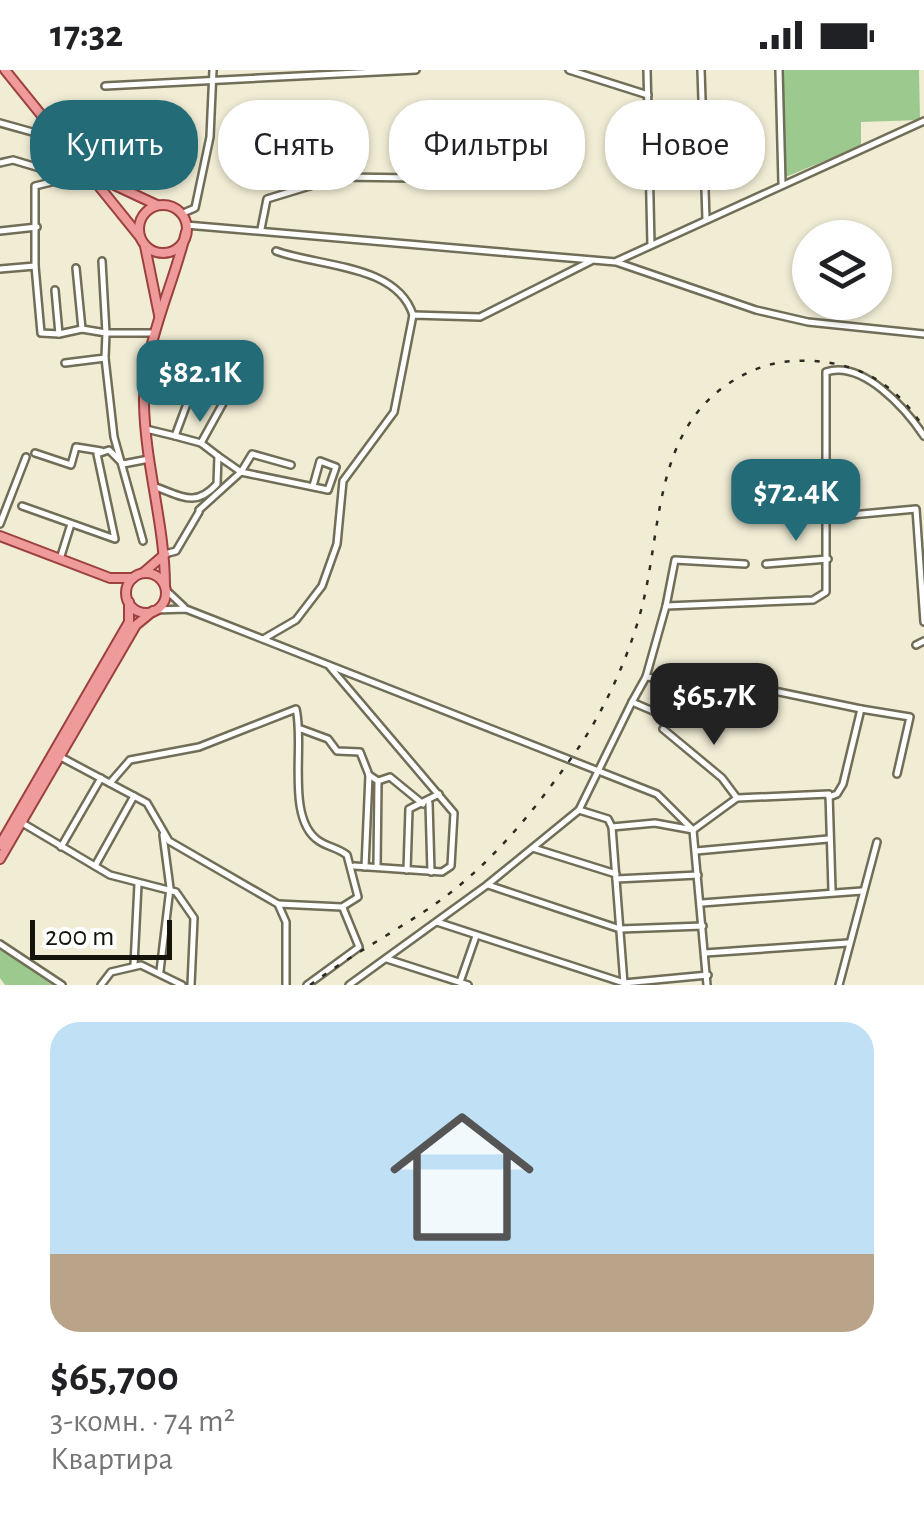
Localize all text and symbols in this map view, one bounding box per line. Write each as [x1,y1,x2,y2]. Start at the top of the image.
text: 17:32 [50,16,123,54]
chip: Купить [30,100,198,190]
chip: Снять [218,100,369,190]
chip: Фильтры [389,100,585,190]
chip: Новое [605,100,765,190]
map controls [792,220,892,320]
button: layers [792,220,892,320]
pin: $82.1K [119,340,281,425]
text: $82.1K [159,356,241,388]
pin: $72.4K [715,459,877,544]
text: $72.4K [753,475,839,507]
pin: $65.7K [633,663,795,748]
text: $65.7K [672,679,756,711]
scale bar [30,915,172,960]
text: 200 m [45,923,114,951]
icon: home [372,1087,552,1267]
text: $65,700 [50,1356,179,1398]
text: 3-комн. · 74 m² [50,1405,235,1437]
text: Квартира [50,1443,173,1475]

